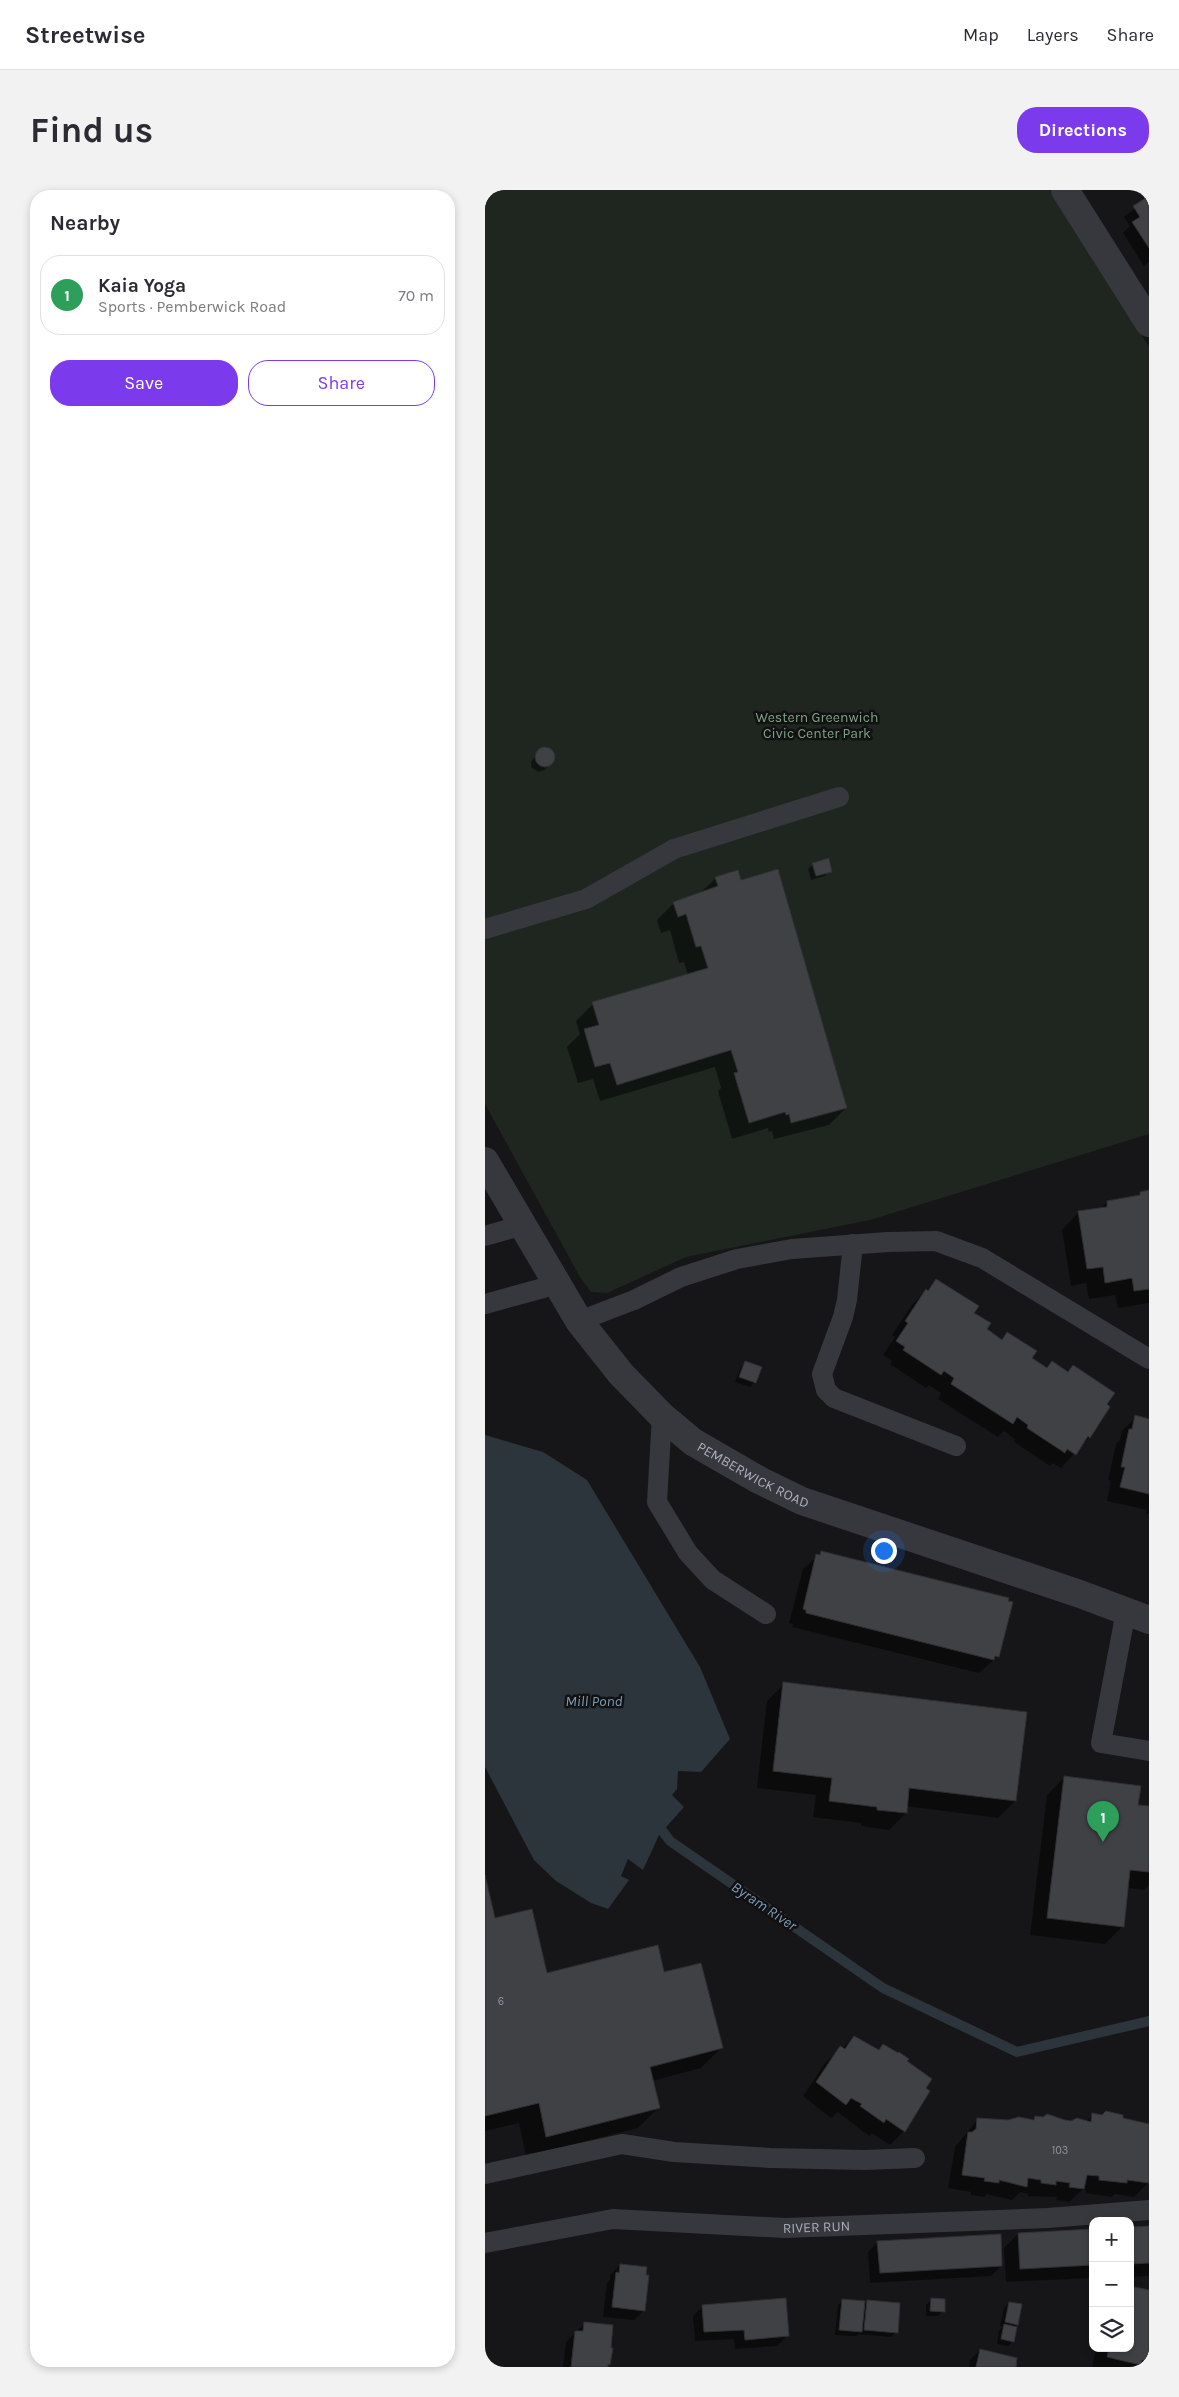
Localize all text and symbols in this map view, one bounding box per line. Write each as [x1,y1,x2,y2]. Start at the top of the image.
text: Streetwise [25,21,146,49]
text: Map [963,24,999,46]
text: Layers [1027,24,1079,46]
text: Share [1107,24,1154,46]
button: Directions [1017,107,1149,153]
text: Find us [30,110,153,151]
text: Nearby [50,211,120,235]
text: Kaia Yoga [98,275,186,297]
text: 1 [64,286,70,305]
text: 70 m [398,286,434,305]
text: Sports · Pemberwick Road [98,297,286,316]
button: Save [50,360,238,406]
button: Share [248,360,435,406]
park label: Western Greenwich Civic Center Park [756,709,878,742]
street label: PEMBERWICK ROAD [694,1438,811,1511]
your location [871,1538,897,1564]
water label: Mill Pond [565,1692,623,1710]
pin: 1 [1087,1801,1119,1842]
water label: Byram River [728,1878,801,1935]
house number: 6 [498,1995,504,2008]
house number: 103 [1052,2144,1068,2157]
street label: RIVER RUN [782,2217,851,2237]
map controls [1089,2217,1134,2352]
button: + [1089,2217,1134,2262]
button: − [1089,2262,1134,2307]
button: layers [1089,2307,1134,2352]

